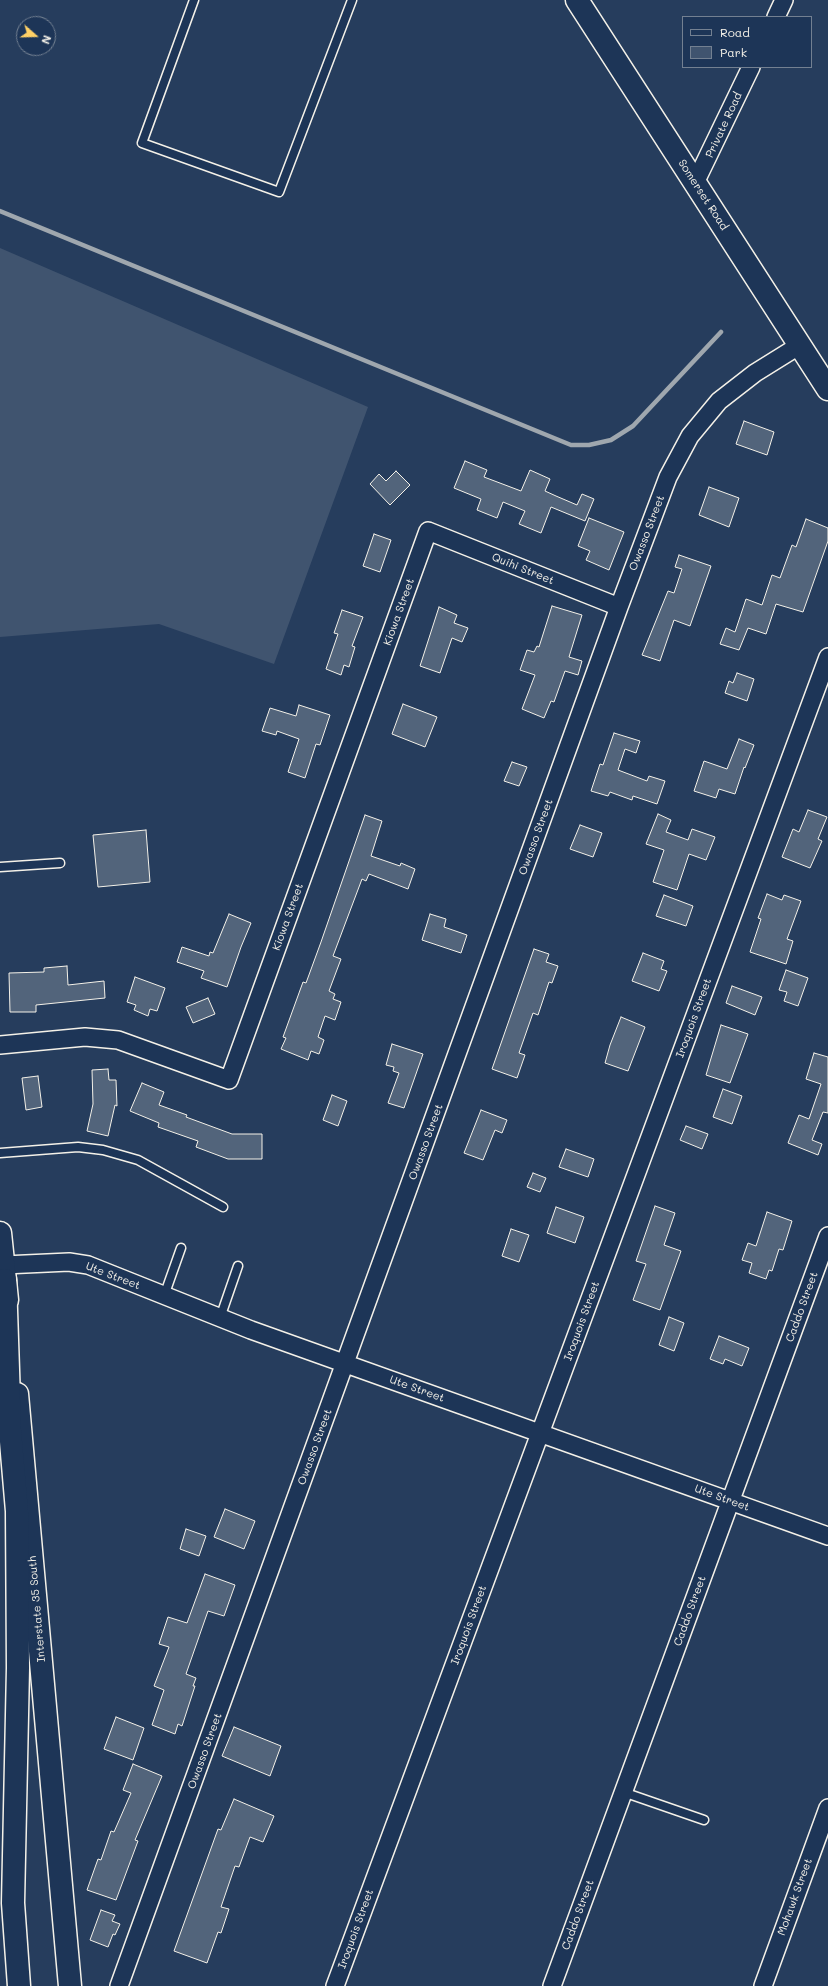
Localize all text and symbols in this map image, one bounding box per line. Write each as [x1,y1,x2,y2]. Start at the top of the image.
north arrow [16,16,56,56]
legend [682,16,812,68]
text: Road [720,24,750,40]
text: N [38,33,55,46]
text: Park [720,44,747,60]
street label: Private Road [703,90,745,160]
street label: Somerset Road [675,157,731,233]
street label: Owasso Street [627,493,667,573]
street label: Quihi Street [490,551,556,587]
street label: Kiowa Street [381,577,417,647]
street label: Owasso Street [516,797,556,877]
street label: Kiowa Street [270,882,306,952]
street label: Iroquois Street [673,976,715,1060]
street label: Owasso Street [406,1102,446,1182]
street label: Ute Street [84,1260,142,1292]
street label: Caddo Street [783,1270,821,1344]
street label: Iroquois Street [561,1279,603,1363]
street label: Ute Street [388,1373,446,1405]
street label: Owasso Street [295,1407,335,1487]
street label: Ute Street [693,1482,751,1514]
street label: Interstate 35 South [26,1555,48,1663]
street label: Caddo Street [671,1574,709,1648]
street label: Iroquois Street [448,1583,490,1667]
street label: Owasso Street [185,1711,225,1791]
street label: Mohawk Street [775,1857,815,1937]
street label: Caddo Street [559,1878,597,1952]
street label: Iroquois Street [335,1887,377,1971]

